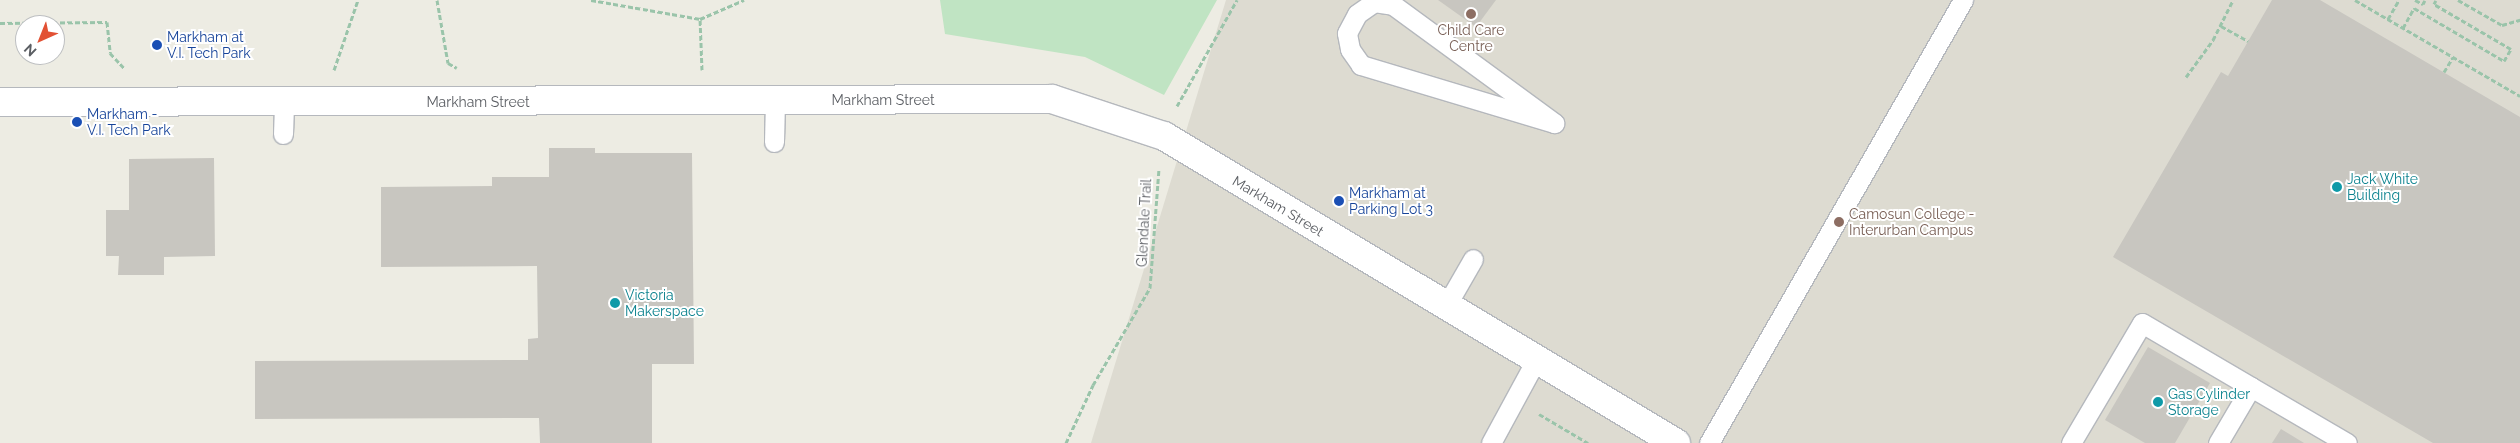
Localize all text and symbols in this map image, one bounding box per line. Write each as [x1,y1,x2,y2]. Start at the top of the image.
marker: Child Care Centre [1465,8,1477,20]
north arrow [15,15,65,65]
place label: Child Care Centre [1437,22,1505,54]
place label: Markham at V.I. Tech Park [167,29,251,62]
marker: Markham at V.I. Tech Park [151,39,163,51]
text: N [21,41,40,60]
street label: Markham Street [831,92,935,108]
street label: Markham Street [426,94,530,110]
place label: Markham - V.I. Tech Park [87,106,171,138]
marker: Markham - V.I. Tech Park [71,116,83,128]
place label: Jack White Building [2347,171,2419,203]
street label: Markham Street [1229,172,1327,240]
street label: Glendale Trail [1133,178,1155,268]
marker: Jack White Building [2331,181,2343,193]
place label: Markham at Parking Lot 3 [1349,185,1433,218]
marker: Markham at Parking Lot 3 [1333,195,1345,207]
place label: Camosun College - Interurban Campus [1849,206,1974,238]
marker: Camosun College - Interurban Campus [1833,216,1845,228]
place label: Victoria Makerspace [625,287,704,320]
marker: Victoria Makerspace [609,297,621,309]
place label: Gas Cylinder Storage [2168,386,2250,418]
marker: Gas Cylinder Storage [2152,396,2164,408]

